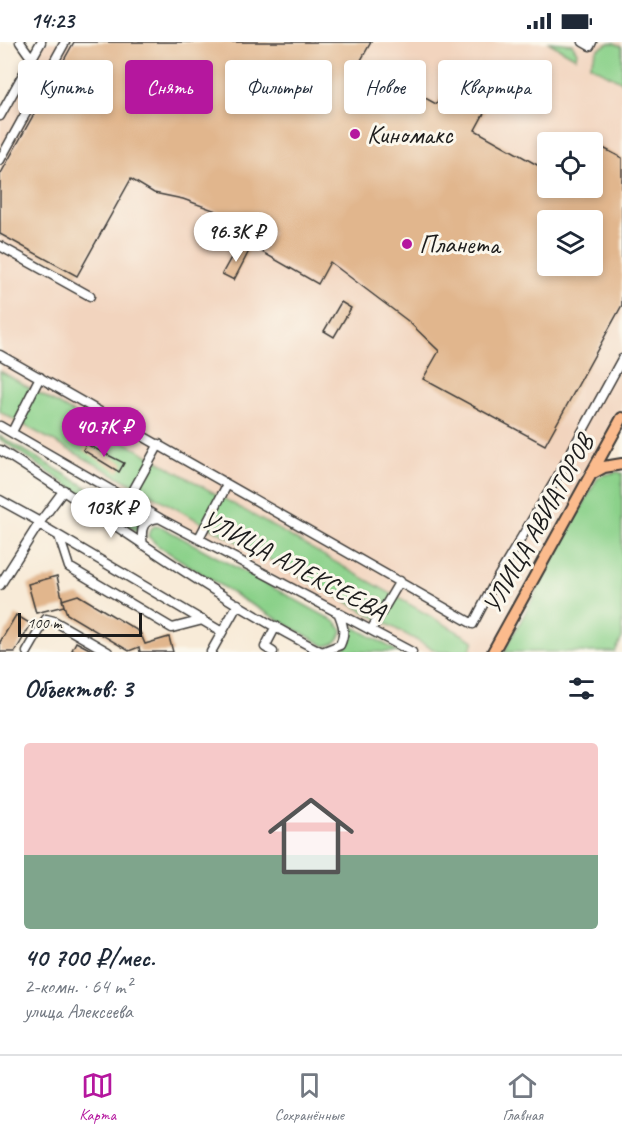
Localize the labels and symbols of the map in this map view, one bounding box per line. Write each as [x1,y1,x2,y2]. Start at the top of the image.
place label: Киномакс [367,118,454,151]
marker: Киномакс [348,127,362,141]
pin: 96.3K ₽ [181,212,291,263]
place label: Планета [419,228,502,261]
marker: Планета [400,237,414,251]
pin: 40.7K ₽ [49,407,159,458]
street label: УЛИЦА АВИАТОРОВ [475,426,602,619]
pin: 103K ₽ [62,488,160,539]
street label: УЛИЦА АЛЕКСЕЕВА [196,502,393,628]
scale bar [18,610,142,638]

